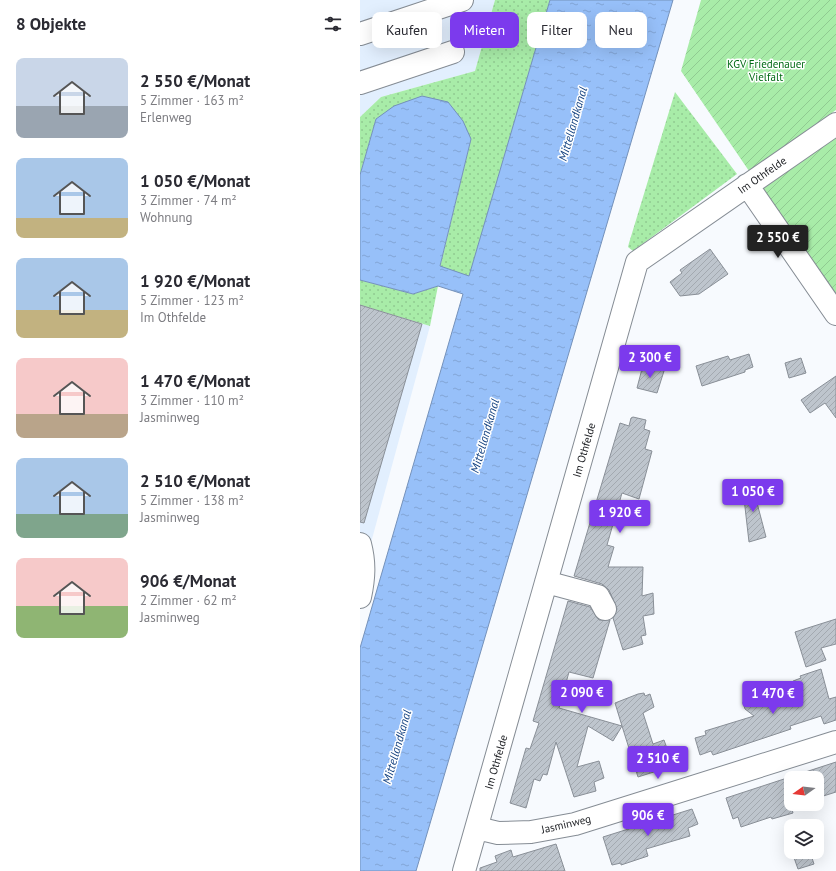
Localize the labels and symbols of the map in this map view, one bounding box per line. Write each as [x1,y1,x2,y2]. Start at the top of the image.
park label: KGV Friedenauer Vielfalt [727,57,805,84]
water label: Mittellandkanal [555,84,590,163]
street label: Im Othfelde [735,153,789,197]
pin: 2 550 € [741,225,815,259]
pin: 2 300 € [613,345,687,379]
water label: Mittellandkanal [467,396,502,475]
street label: Im Othfelde [570,421,599,479]
pin: 1 050 € [716,479,790,513]
pin: 1 920 € [583,500,657,534]
pin: 2 090 € [545,680,619,714]
pin: 1 470 € [736,681,810,715]
water label: Mittellandkanal [379,707,414,786]
street label: Im Othfelde [482,733,511,791]
pin: 2 510 € [621,746,695,780]
north arrow [784,771,824,811]
pin: 906 € [620,803,676,837]
street label: Jasminweg [539,811,592,837]

